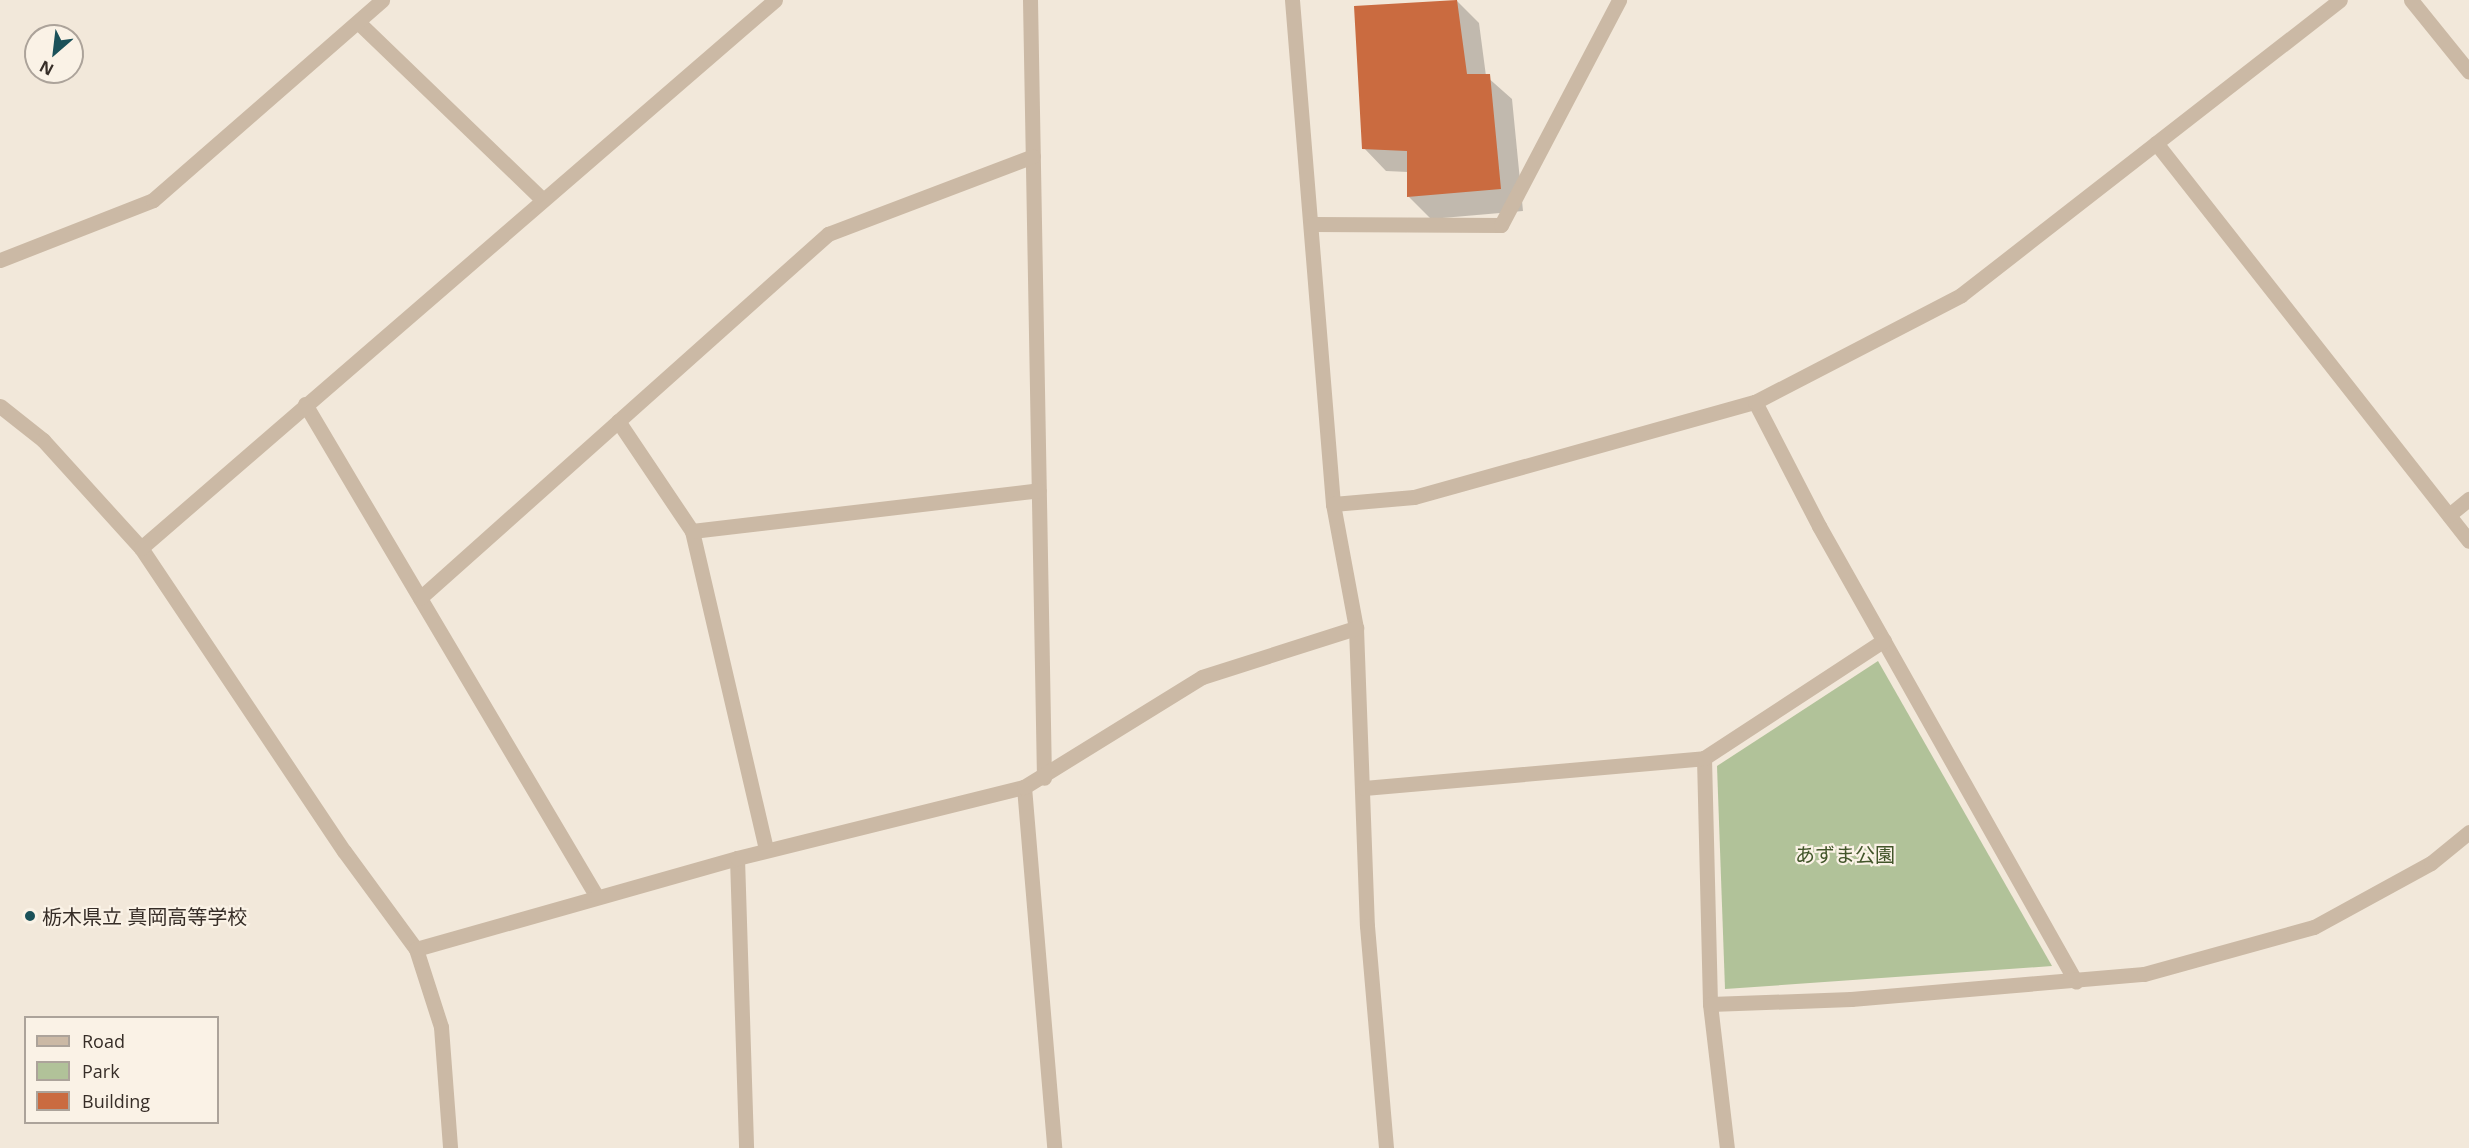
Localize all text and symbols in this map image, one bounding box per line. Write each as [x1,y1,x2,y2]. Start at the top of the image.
north arrow [24,24,84,84]
text: N [36,55,57,81]
park label: あずま公園 [1795,842,1895,866]
place label: 栃木県立 真岡高等学校 [42,904,247,928]
marker: 栃木県立 真岡高等学校 [23,909,37,923]
legend [24,1016,219,1124]
text: Road [82,1029,125,1053]
text: Park [82,1059,120,1083]
text: Building [82,1089,150,1113]

